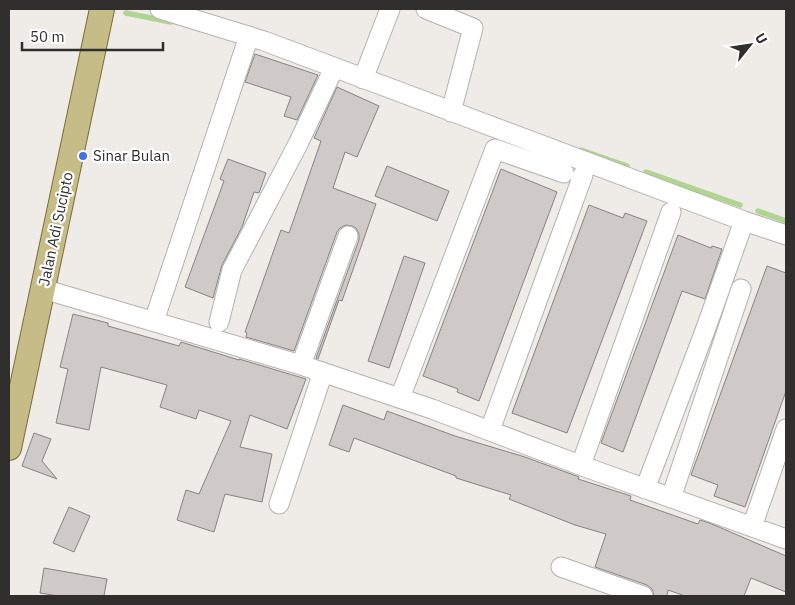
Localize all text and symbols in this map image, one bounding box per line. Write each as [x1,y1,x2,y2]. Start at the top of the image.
scale bar [22,20,164,52]
north arrow [725,20,775,70]
text: 50 m [30,27,65,46]
text: U [751,30,771,47]
place label: Sinar Bulan [93,146,170,165]
marker: Sinar Bulan [77,150,89,162]
street label: Jalan Adi Sucipto [34,170,77,288]

